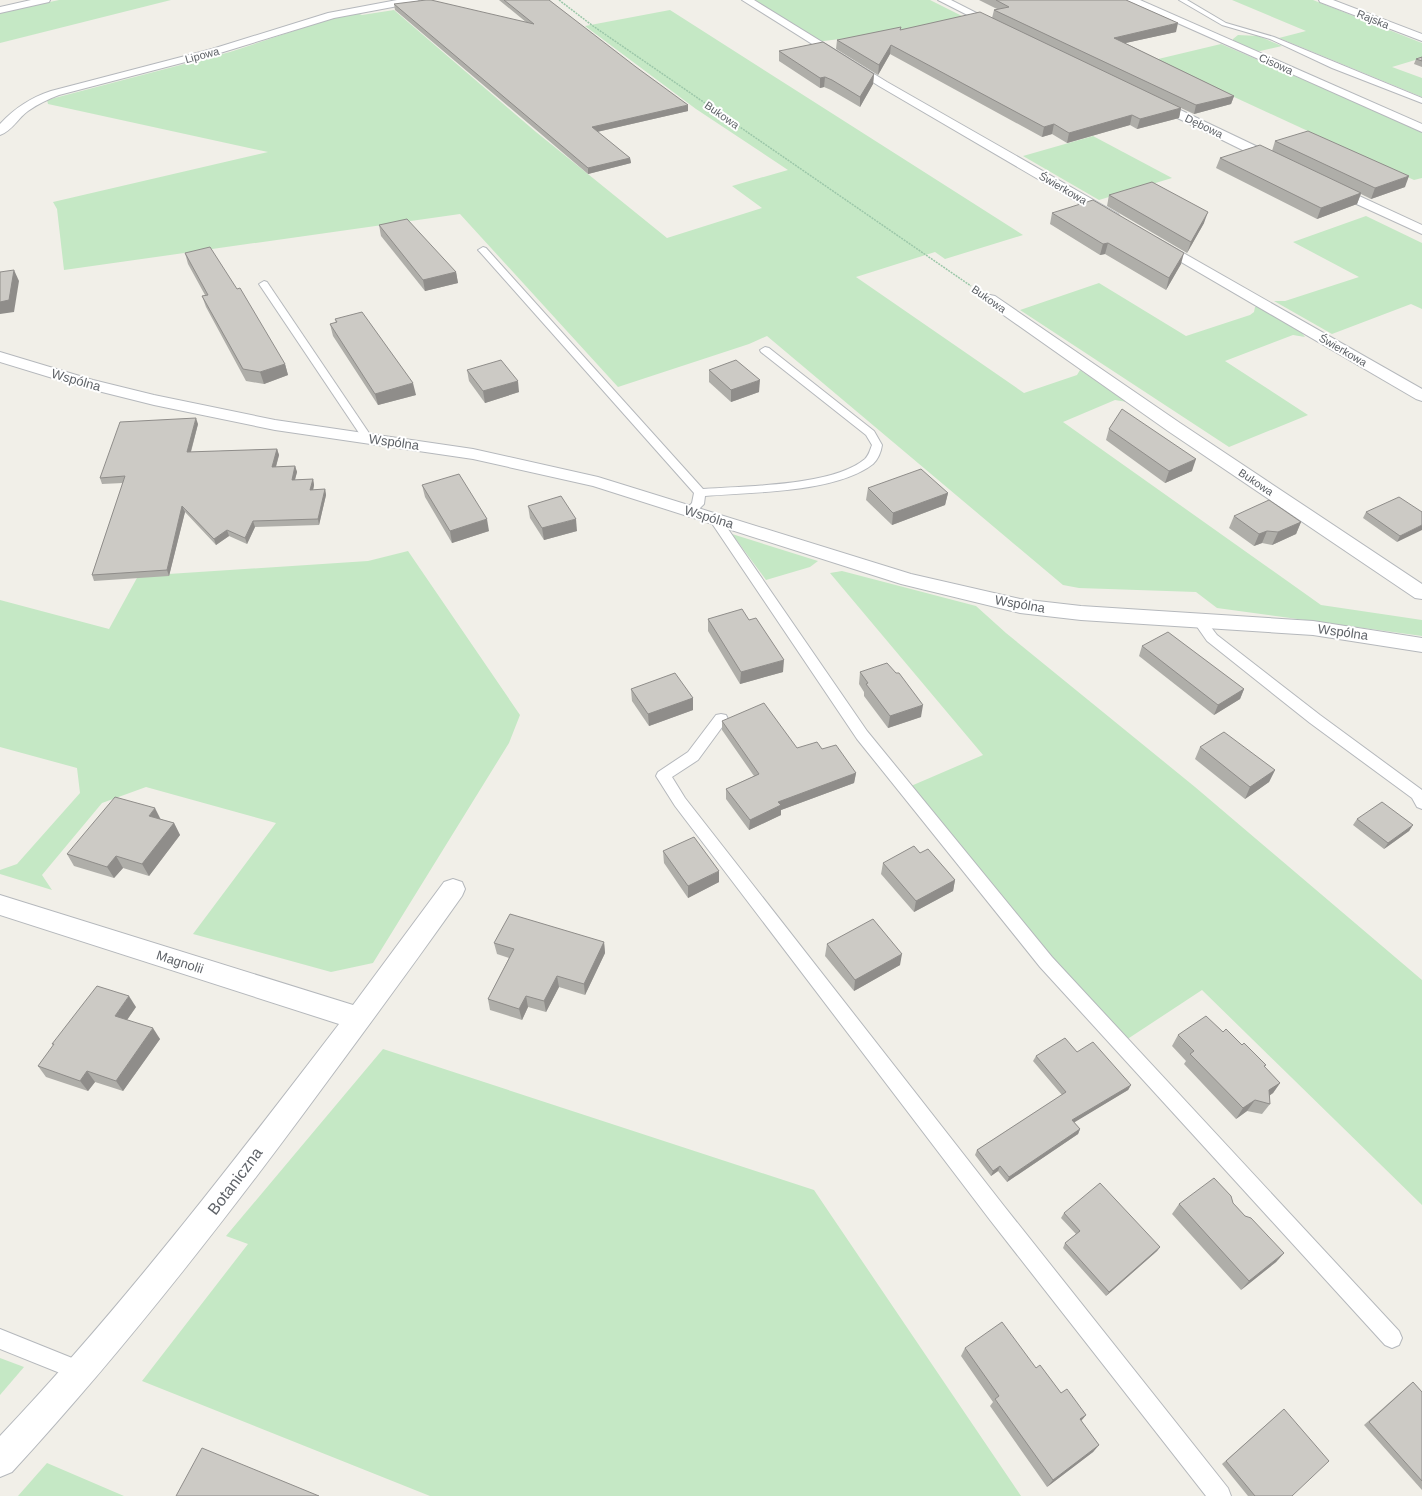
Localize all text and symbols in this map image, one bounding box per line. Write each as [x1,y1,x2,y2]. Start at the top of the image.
street label: Rajska [1355,7,1392,31]
street label: Lipowa [184,44,221,65]
street label: Cisowa [1257,51,1296,77]
street label: Bukowa [703,99,742,132]
street label: Dębowa [1183,112,1226,141]
street label: Świerkowa [1037,170,1090,207]
street label: Bukowa [970,283,1009,316]
street label: Świerkowa [1317,332,1370,369]
street label: Wspólna [50,366,103,394]
street label: Wspólna [368,431,421,453]
street label: Bukowa [1236,466,1276,498]
street label: Wspólna [683,502,736,532]
street label: Wspólna [994,592,1047,616]
street label: Wspólna [1317,621,1370,643]
street label: Magnolii [155,947,205,977]
street label: Botaniczna [204,1144,266,1218]

